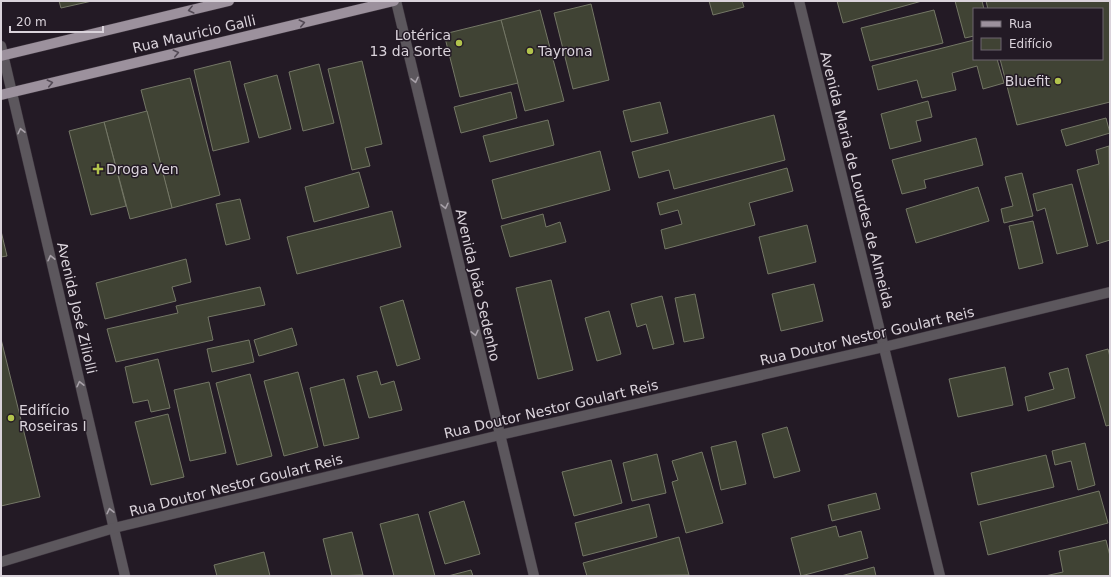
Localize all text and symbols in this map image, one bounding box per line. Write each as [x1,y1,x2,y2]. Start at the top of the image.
one-way arrow [188,6,195,14]
scale bar [10,8,103,34]
legend [973,8,1103,60]
street label: Rua Mauricio Galli [131,12,257,56]
text: 20 m [16,15,47,29]
text: Rua [1009,17,1032,31]
one-way arrow [299,19,306,27]
place label: Lotérica 13 da Sorte [370,27,451,59]
text: Edifício [1009,37,1052,51]
marker: Lotérica 13 da Sorte [454,38,464,48]
place label: Tayrona [537,43,593,59]
marker: Tayrona [525,46,535,56]
one-way arrow [172,49,179,58]
street label: Avenida Maria de Lourdes de Almeida [817,50,897,310]
place label: Bluefit [1005,73,1051,89]
marker: Bluefit [1053,76,1063,86]
one-way arrow [410,77,418,83]
one-way arrow [46,80,53,88]
one-way arrow [17,128,25,134]
place label: Droga Ven [106,161,179,177]
marker: Droga Ven [93,164,103,174]
one-way arrow [440,202,449,209]
street label: Avenida João Sedenho [453,207,503,363]
street label: Avenida José Ziliolli [54,240,100,376]
one-way arrow [47,255,55,261]
street label: Rua Doutor Nestor Goulart Reis [758,304,976,368]
one-way arrow [471,329,479,336]
street label: Rua Doutor Nestor Goulart Reis [442,377,660,441]
one-way arrow [77,381,85,387]
place label: Edifício Roseiras I [19,402,87,434]
marker: Edifício Roseiras I [6,413,16,423]
street label: Rua Doutor Nestor Goulart Reis [128,451,344,519]
one-way arrow [106,508,115,515]

